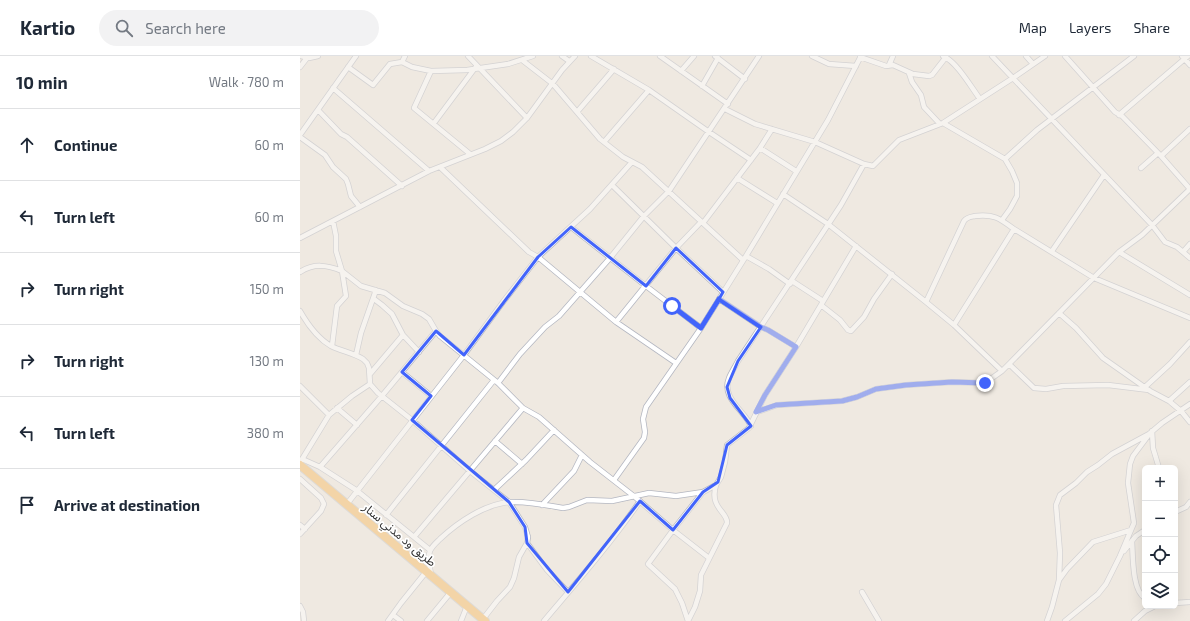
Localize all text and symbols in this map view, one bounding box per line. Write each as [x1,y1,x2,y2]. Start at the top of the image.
search box [99,10,379,46]
text: Kartio [20,16,75,39]
icon: search [113,17,135,39]
text: Search here [145,19,226,37]
text: Map [1019,19,1047,36]
text: Layers [1069,19,1111,36]
text: Share [1133,19,1170,36]
text: 10 min [16,72,68,92]
text: Walk · 780 m [209,74,284,90]
icon: ahead [16,134,38,156]
text: Continue [54,136,117,154]
text: 60 m [254,137,284,153]
icon: left [16,206,38,228]
text: Turn left [54,208,115,226]
text: 60 m [254,209,284,225]
icon: right [16,278,38,300]
text: Turn right [54,280,124,298]
text: 150 m [250,281,284,297]
route start [663,297,681,315]
icon: right [16,350,38,372]
text: Turn right [54,352,124,370]
text: 130 m [249,353,284,369]
route end [976,374,994,392]
icon: left [16,422,38,444]
text: Turn left [54,424,115,442]
text: 380 m [247,425,284,441]
map controls [1142,465,1178,609]
button: + [1142,465,1178,501]
icon: arrive [16,494,38,516]
text: Arrive at destination [54,496,200,514]
street label: طريق ود مدني سنار [357,499,439,572]
button: − [1142,501,1178,537]
button: locate [1142,537,1178,573]
button: layers [1142,573,1178,609]

